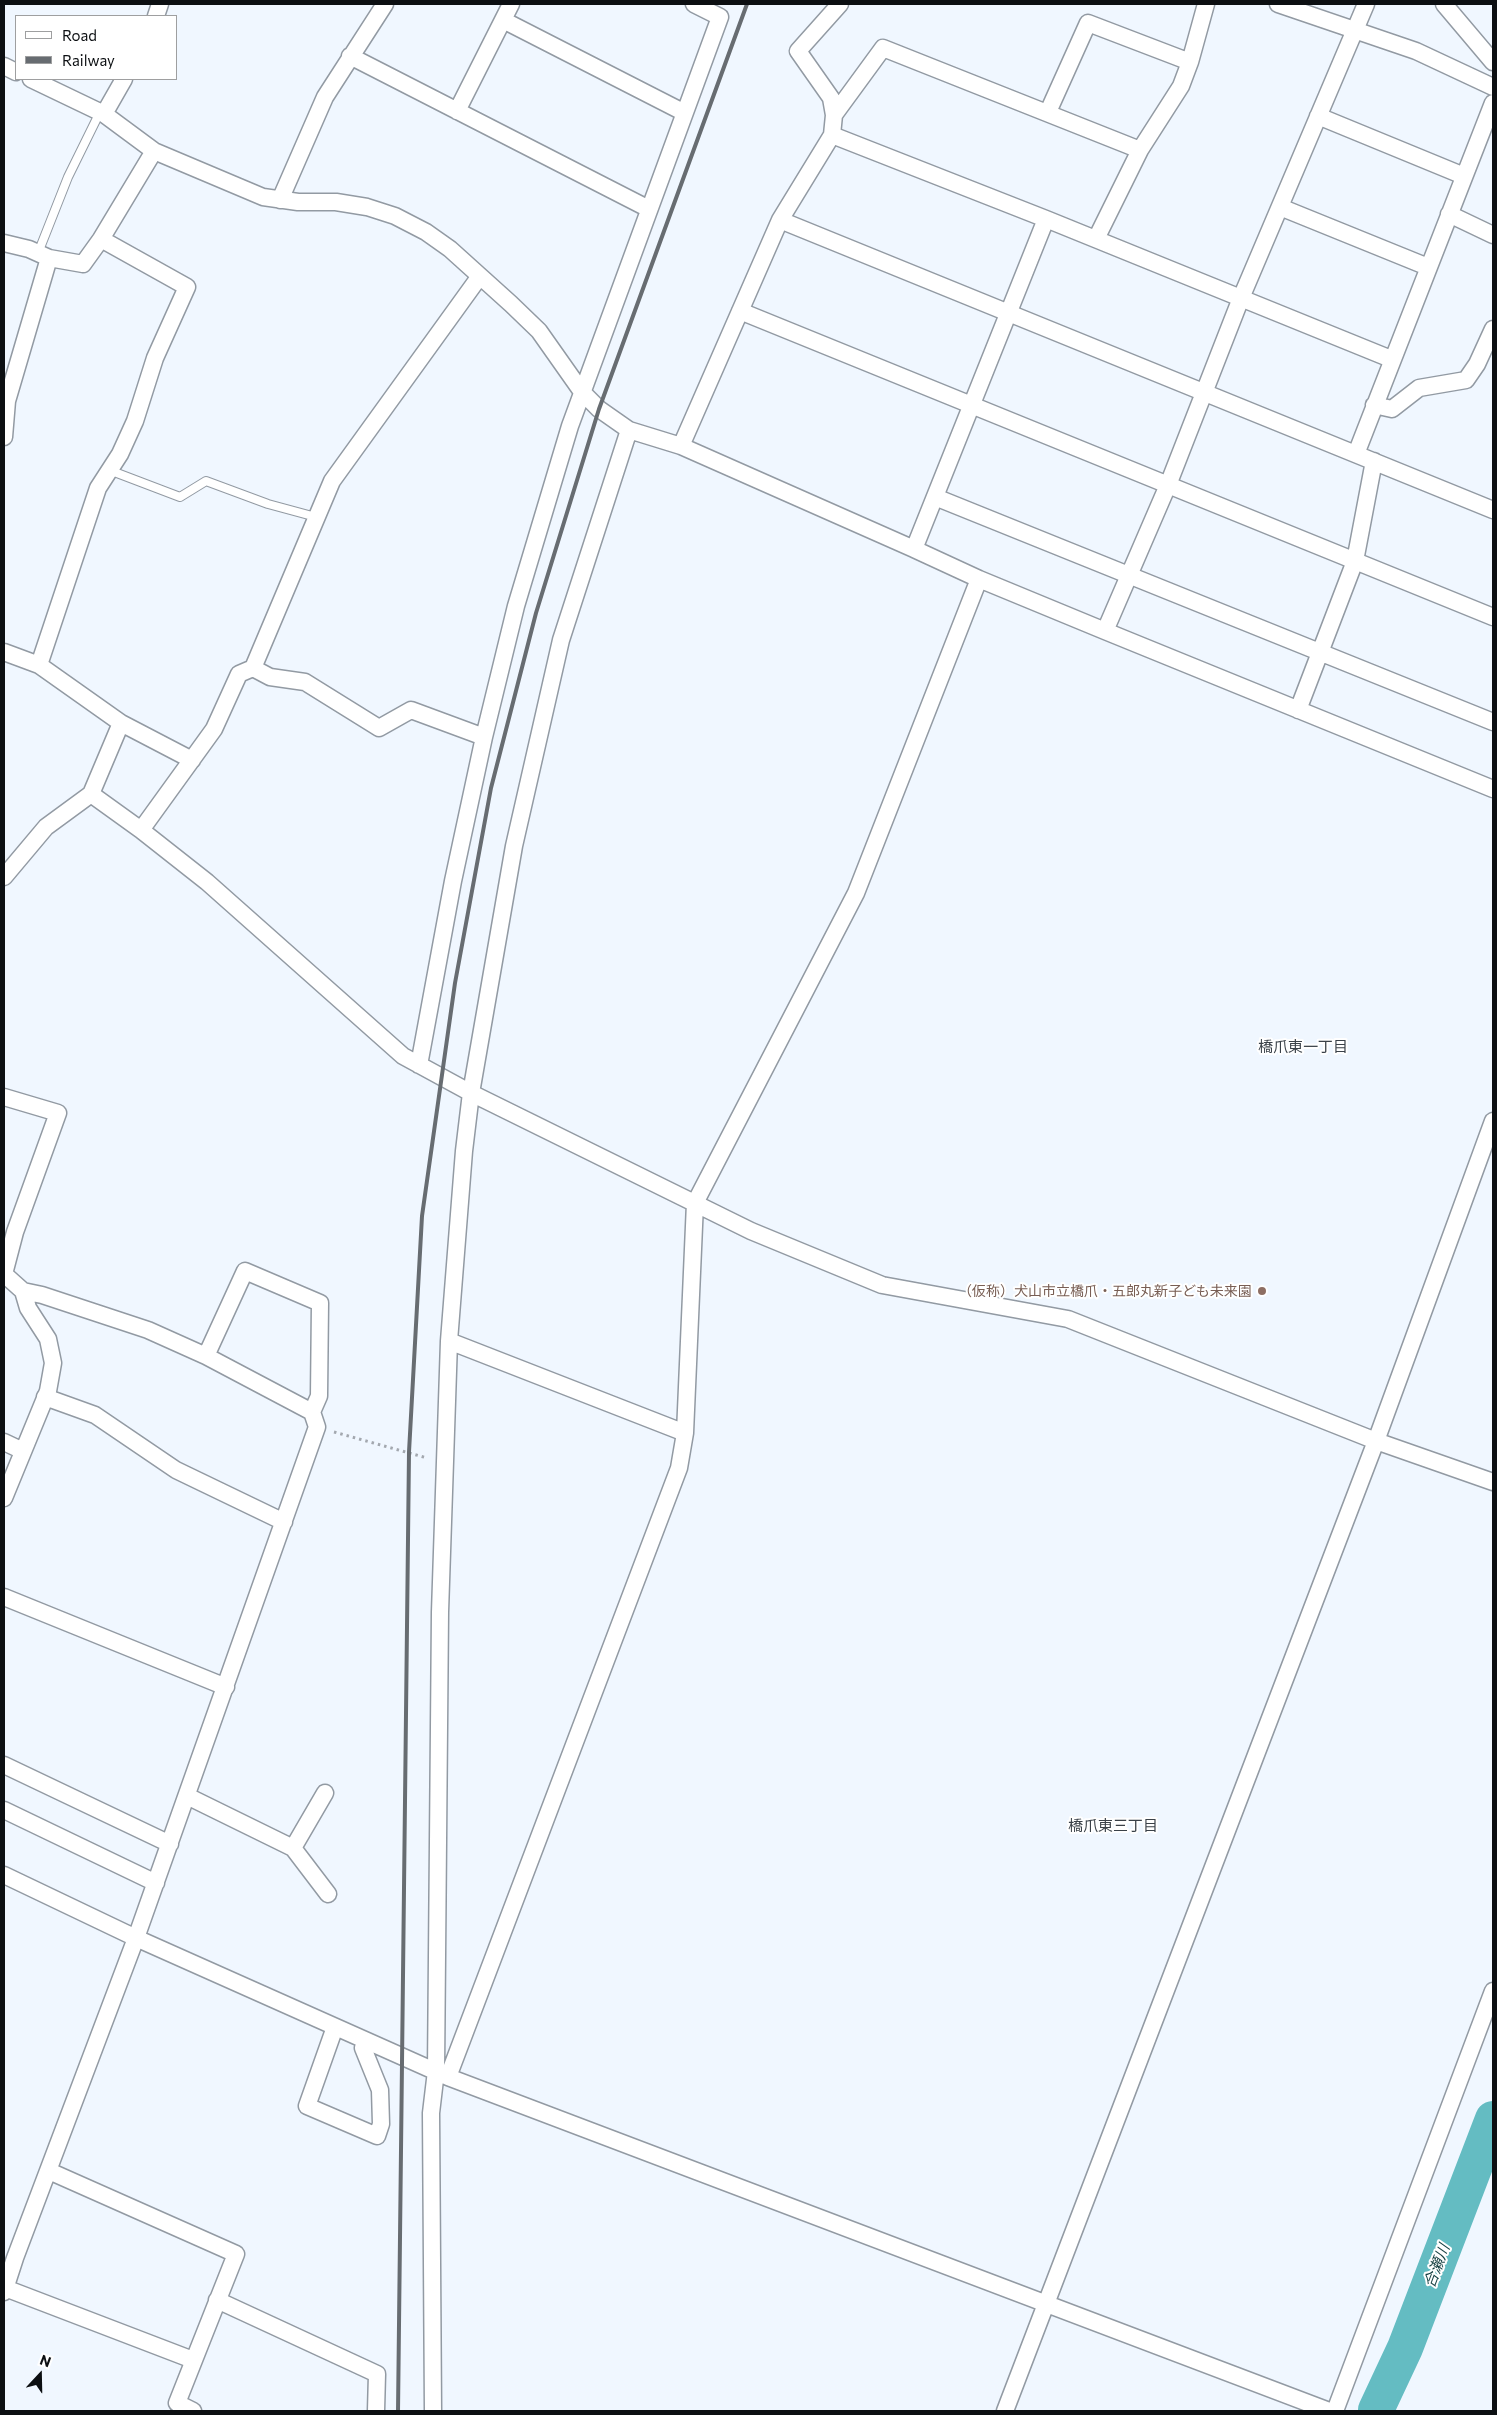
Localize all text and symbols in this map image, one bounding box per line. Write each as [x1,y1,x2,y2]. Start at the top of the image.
legend [15,15,178,80]
text: Road [62,26,97,44]
text: Railway [62,51,115,69]
district label: 橋爪東一丁目 [1258,1038,1348,1056]
place label: （仮称）犬山市立橋爪・五郎丸新子ども未来園 [958,1283,1252,1299]
marker: （仮称）犬山市立橋爪・五郎丸新子ども未来園 [1256,1285,1268,1297]
district label: 橋爪東三丁目 [1068,1817,1158,1835]
water label: 合瀬川 [1421,2242,1453,2290]
north arrow [15,2350,65,2400]
text: N [38,2351,54,2370]

